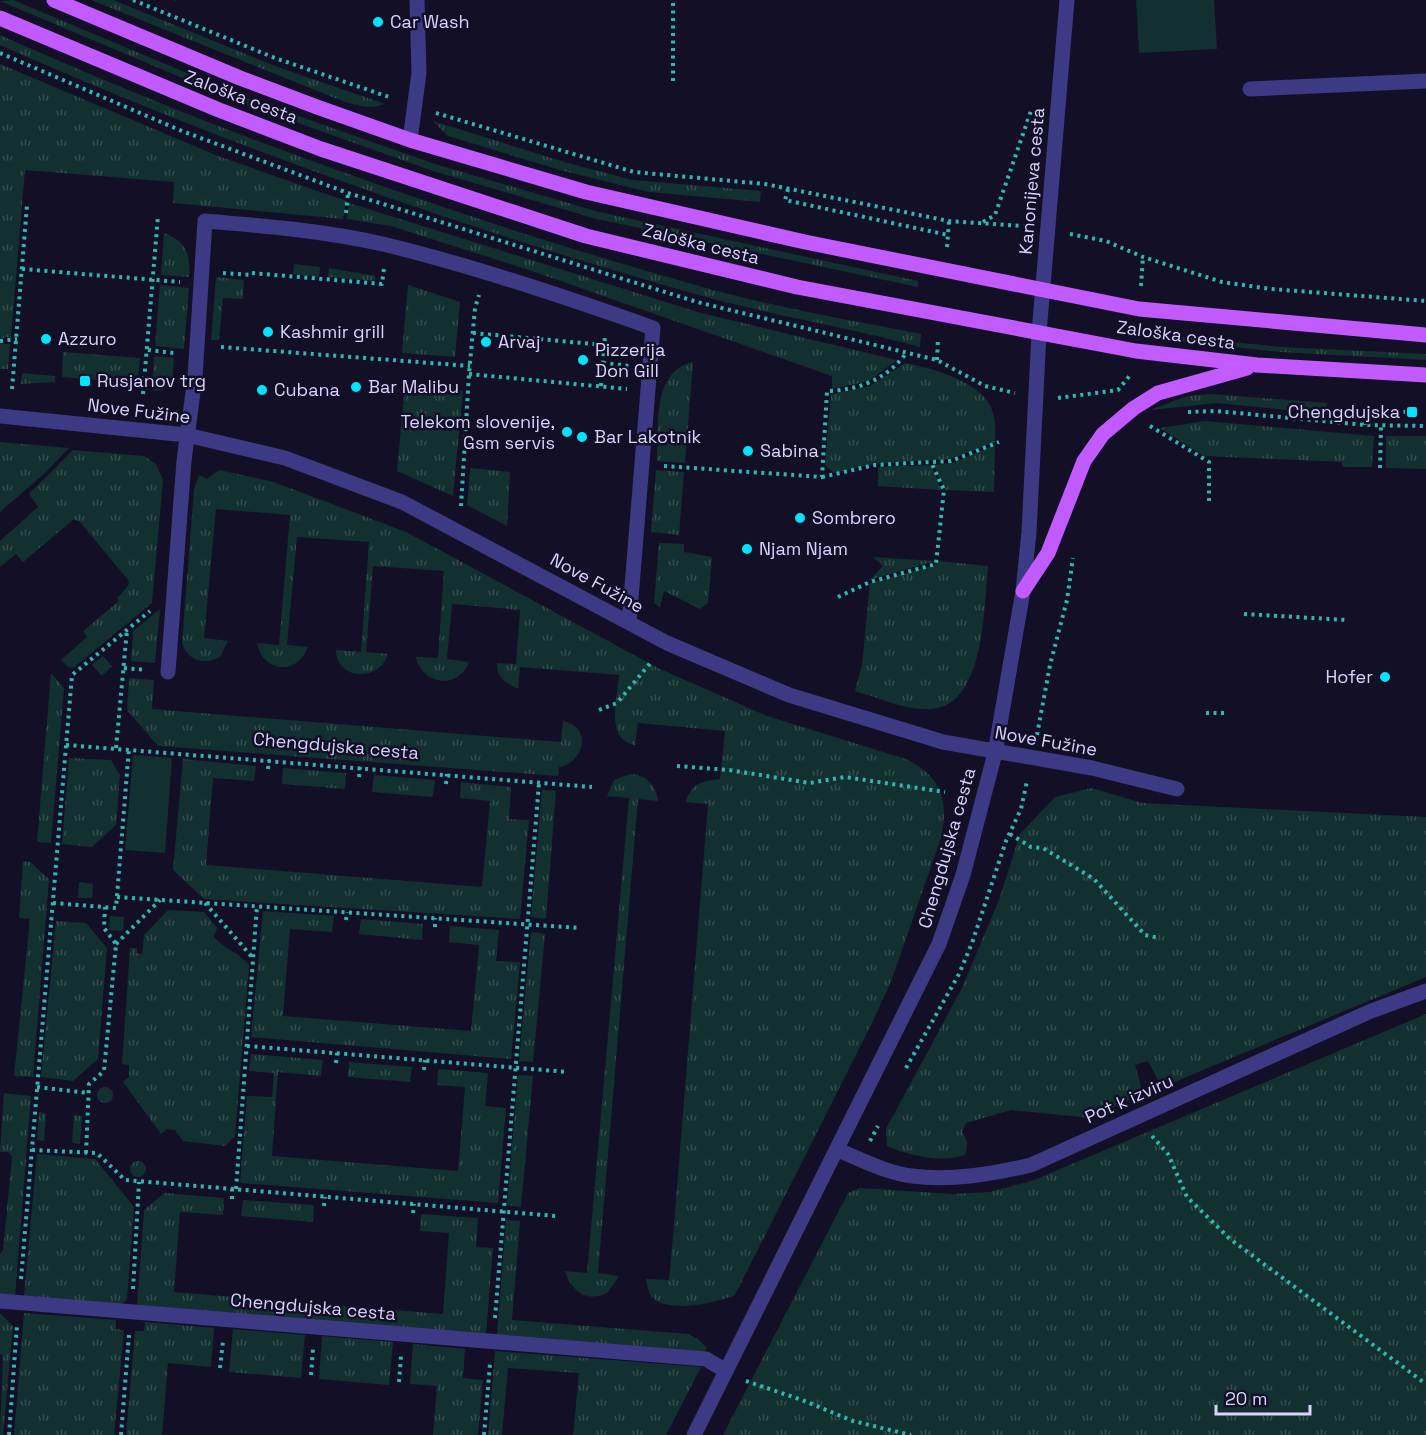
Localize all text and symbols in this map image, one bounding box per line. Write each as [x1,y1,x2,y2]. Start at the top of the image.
place label: Car Wash [390,10,470,33]
marker: Car Wash [371,15,385,29]
street label: Zaloška cesta [181,64,301,129]
street label: Kanonijeva cesta [1014,107,1049,255]
street label: Zaloška cesta [640,218,762,269]
street label: Zaloška cesta [1115,315,1237,354]
place label: Kashmir grill [280,320,385,343]
marker: Kashmir grill [261,325,275,339]
place label: Azzuro [58,327,117,350]
place label: Arvaj [498,330,540,353]
marker: Azzuro [39,332,53,346]
marker: Arvaj [479,335,493,349]
place label: Pizzerija Don Gill [595,338,665,382]
marker: Pizzerija Don Gill [576,353,590,367]
place label: Rusjanov trg [97,369,206,392]
marker: Rusjanov trg [78,374,92,388]
place label: Bar Malibu [368,375,459,398]
place label: Cubana [274,378,340,401]
marker: Bar Malibu [349,380,363,394]
marker: Cubana [255,383,269,397]
street label: Nove Fužine [86,393,192,428]
place label: Chengdujska [1288,400,1400,423]
marker: Chengdujska [1405,405,1419,419]
place label: Telekom slovenije, Gsm servis [400,410,555,454]
marker: Telekom slovenije, Gsm servis [560,425,574,439]
place label: Bar Lakotnik [594,425,702,448]
marker: Bar Lakotnik [575,430,589,444]
place label: Sabina [760,439,819,462]
marker: Sabina [741,444,755,458]
place label: Sombrero [812,506,896,529]
marker: Sombrero [793,511,807,525]
place label: Njam Njam [759,537,848,560]
marker: Njam Njam [740,542,754,556]
street label: Nove Fužine [546,547,648,618]
place label: Hofer [1325,665,1373,688]
marker: Hofer [1378,670,1392,684]
street label: Nove Fužine [993,720,1099,761]
street label: Chengdujska cesta [252,727,420,764]
street label: Chengdujska cesta [913,765,980,931]
street label: Pot k izviru [1081,1069,1177,1128]
street label: Chengdujska cesta [229,1288,397,1325]
scale bar [1216,1378,1310,1416]
text: 20 m [1225,1387,1268,1410]

